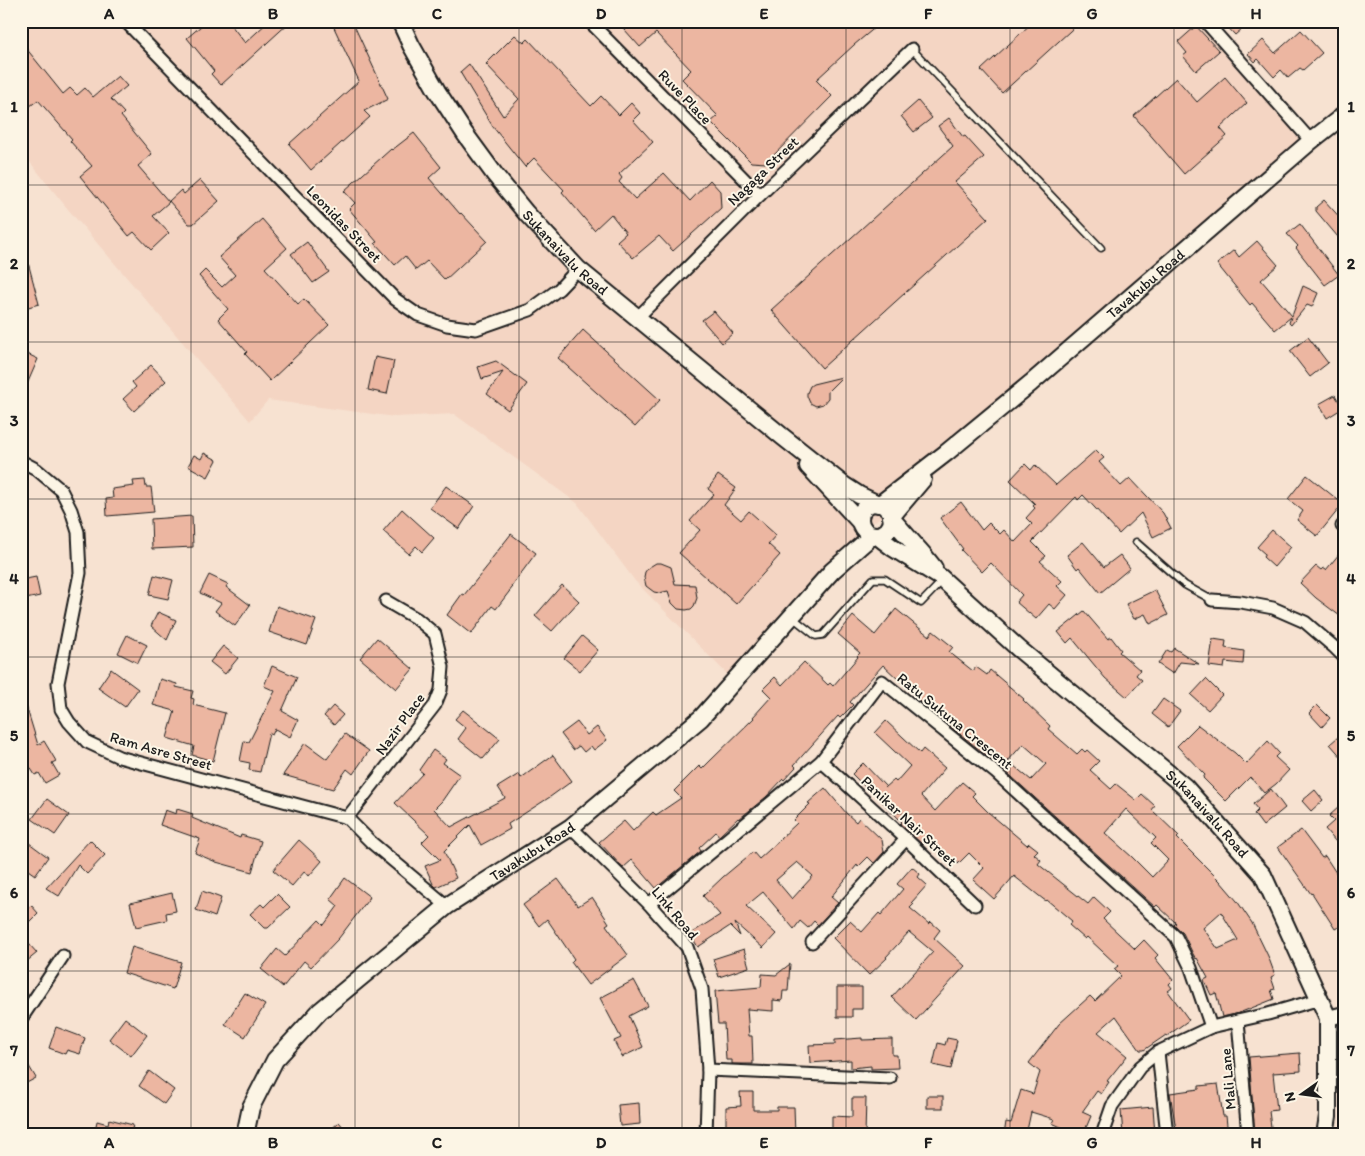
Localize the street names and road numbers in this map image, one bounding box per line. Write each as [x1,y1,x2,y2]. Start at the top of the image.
street label: Ruve Place [654,66,716,128]
street label: Nagaga Street [724,132,803,209]
street label: Leonidas Street [303,182,386,267]
street label: Sukanaivalu Road [518,206,612,299]
street label: Tavakubu Road [1103,245,1189,323]
street label: Ratu Sukuna Crescent [894,669,1017,773]
street label: Nazir Place [371,689,429,759]
street label: Ram Asre Street [108,728,214,774]
street label: Sukanaivalu Road [1162,766,1252,862]
street label: Panikar Nair Street [857,772,961,870]
street label: Tavakubu Road [487,817,579,885]
street label: Link Road [648,883,702,943]
street label: Mali Lane [1216,1048,1240,1110]

